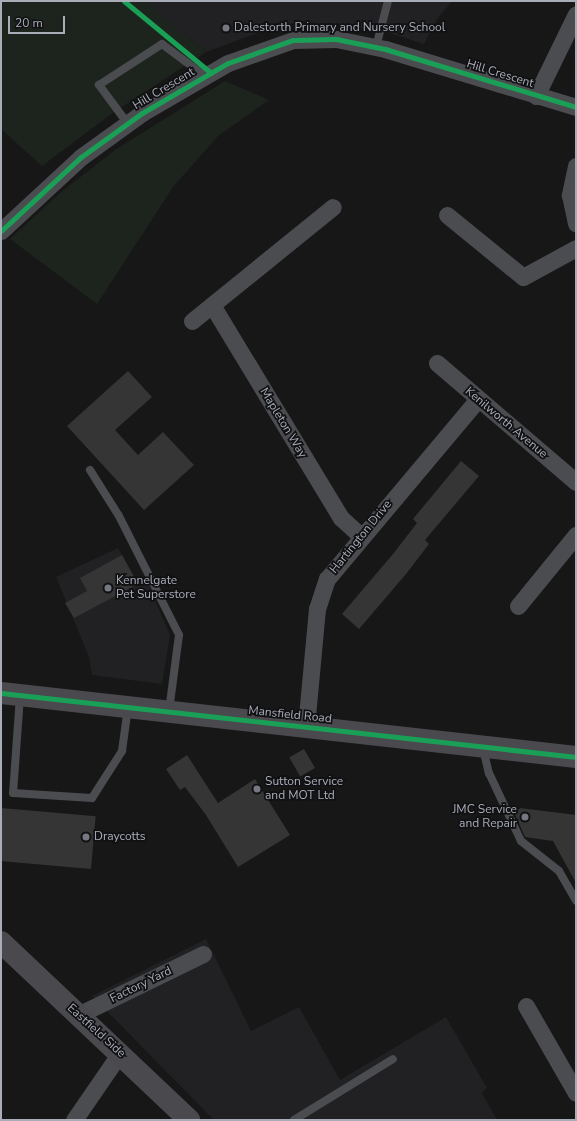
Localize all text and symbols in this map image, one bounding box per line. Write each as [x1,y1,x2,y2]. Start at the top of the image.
scale bar [10,8,67,34]
text: 20 m [15,15,43,31]
place label: Dalestorth Primary and Nursery School [234,21,445,35]
marker: Dalestorth Primary and Nursery School [221,23,231,33]
street label: Hill Crescent [465,57,535,91]
street label: Hill Crescent [131,65,197,113]
street label: Kenilworth Avenue [462,384,550,462]
street label: Mapleton Way [256,385,310,461]
street label: Hartington Drive [327,497,395,577]
place label: Kennelgate Pet Superstore [116,574,196,602]
marker: Kennelgate Pet Superstore [103,583,113,593]
street label: Mansfield Road [248,703,332,727]
place label: Sutton Service and MOT Ltd [265,775,343,803]
marker: Sutton Service and MOT Ltd [252,784,262,794]
place label: JMC Service and Repair [452,803,517,831]
marker: JMC Service and Repair [520,812,530,822]
place label: Draycotts [94,830,146,844]
marker: Draycotts [81,832,91,842]
street label: Factory Yard [108,964,174,1006]
street label: Eastfield Side [64,1001,128,1061]

